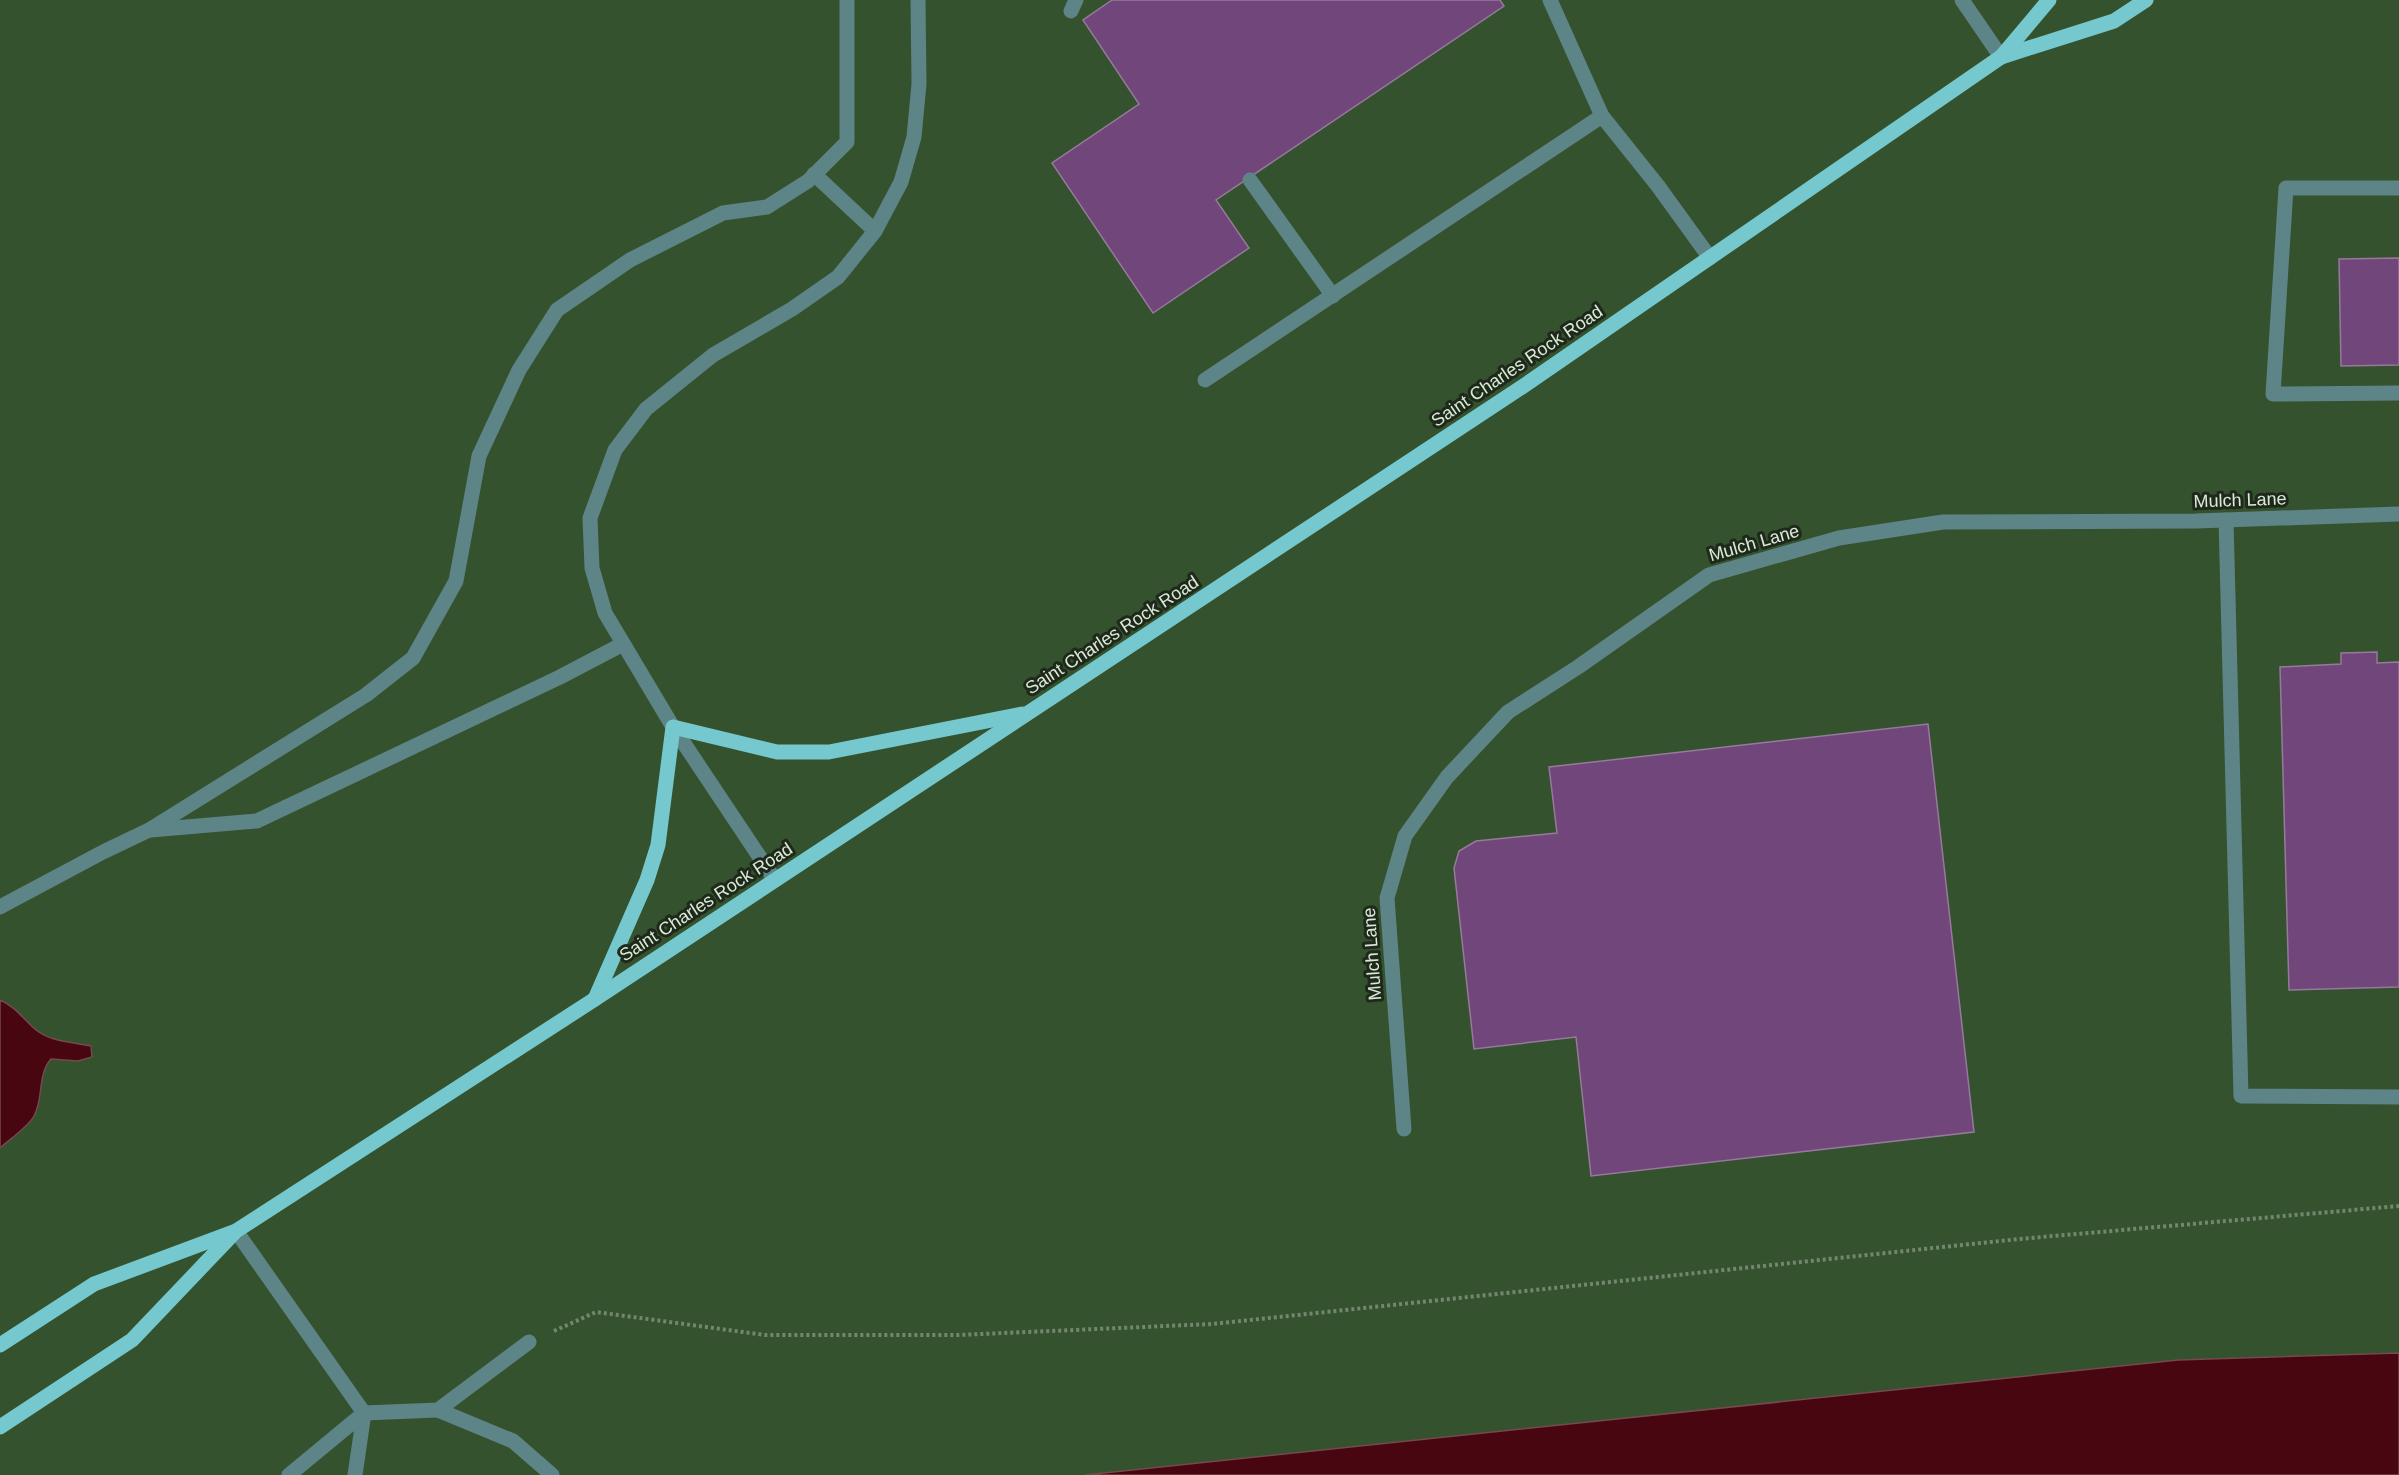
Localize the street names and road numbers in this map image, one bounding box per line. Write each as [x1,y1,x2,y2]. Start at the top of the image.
street label: Saint Charles Rock Road [1428,301,1606,431]
street label: Mulch Lane [2193,488,2287,512]
street label: Mulch Lane [1707,521,1801,565]
street label: Saint Charles Rock Road [1022,572,1202,698]
street label: Saint Charles Rock Road [616,839,796,965]
street label: Mulch Lane [1359,907,1385,1001]

